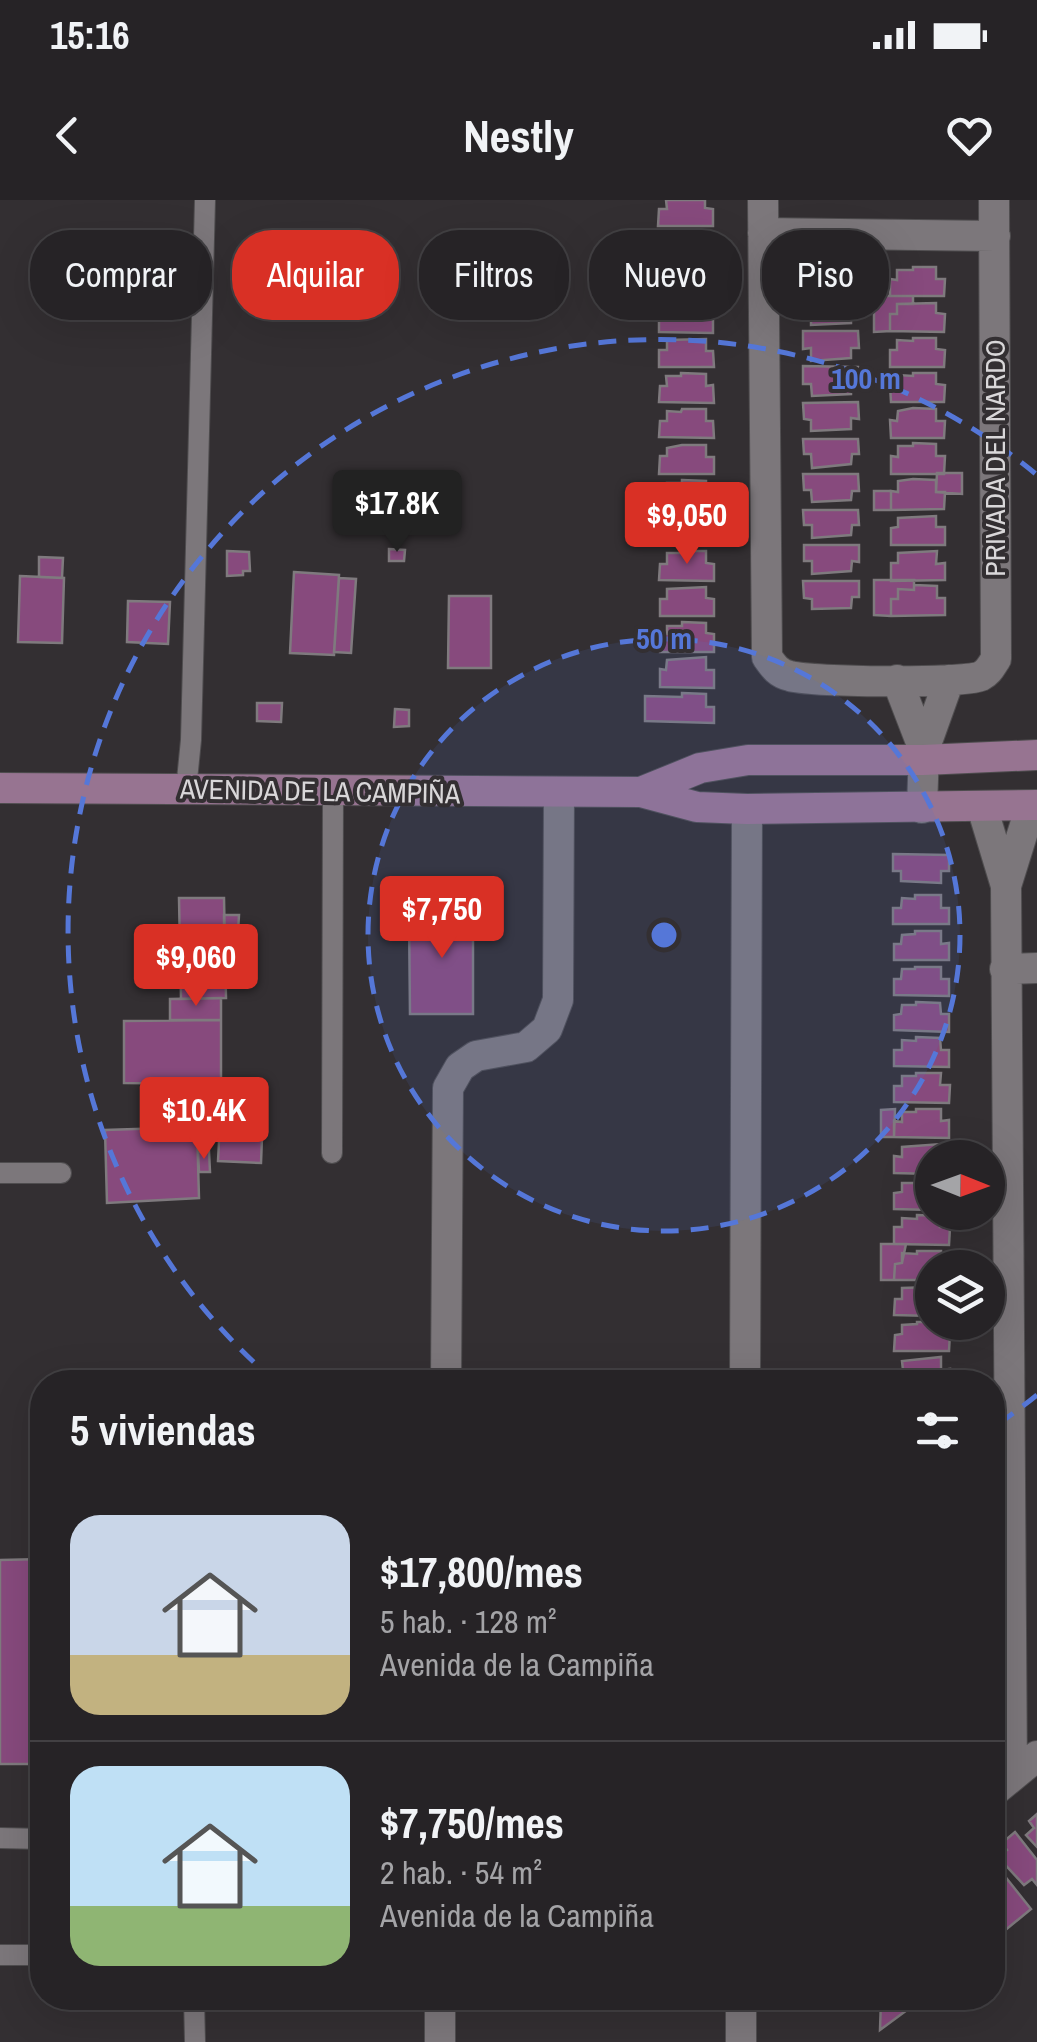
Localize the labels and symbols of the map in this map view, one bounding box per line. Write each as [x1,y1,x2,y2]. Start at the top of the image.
street label: PRIVADA DEL NARDO [976,339,1014,577]
text: 100 m [831,358,901,398]
pin: $17.8K [316,470,478,555]
pin: $9,050 [606,482,768,567]
text: 50 m [636,618,692,658]
street label: AVENIDA DE LA CAMPIÑA [179,770,461,812]
pin: $7,750 [361,876,523,961]
centre of rings [646,917,682,953]
pin: $9,060 [115,924,277,1009]
pin: $10.4K [123,1077,285,1162]
north arrow [915,1140,1005,1230]

